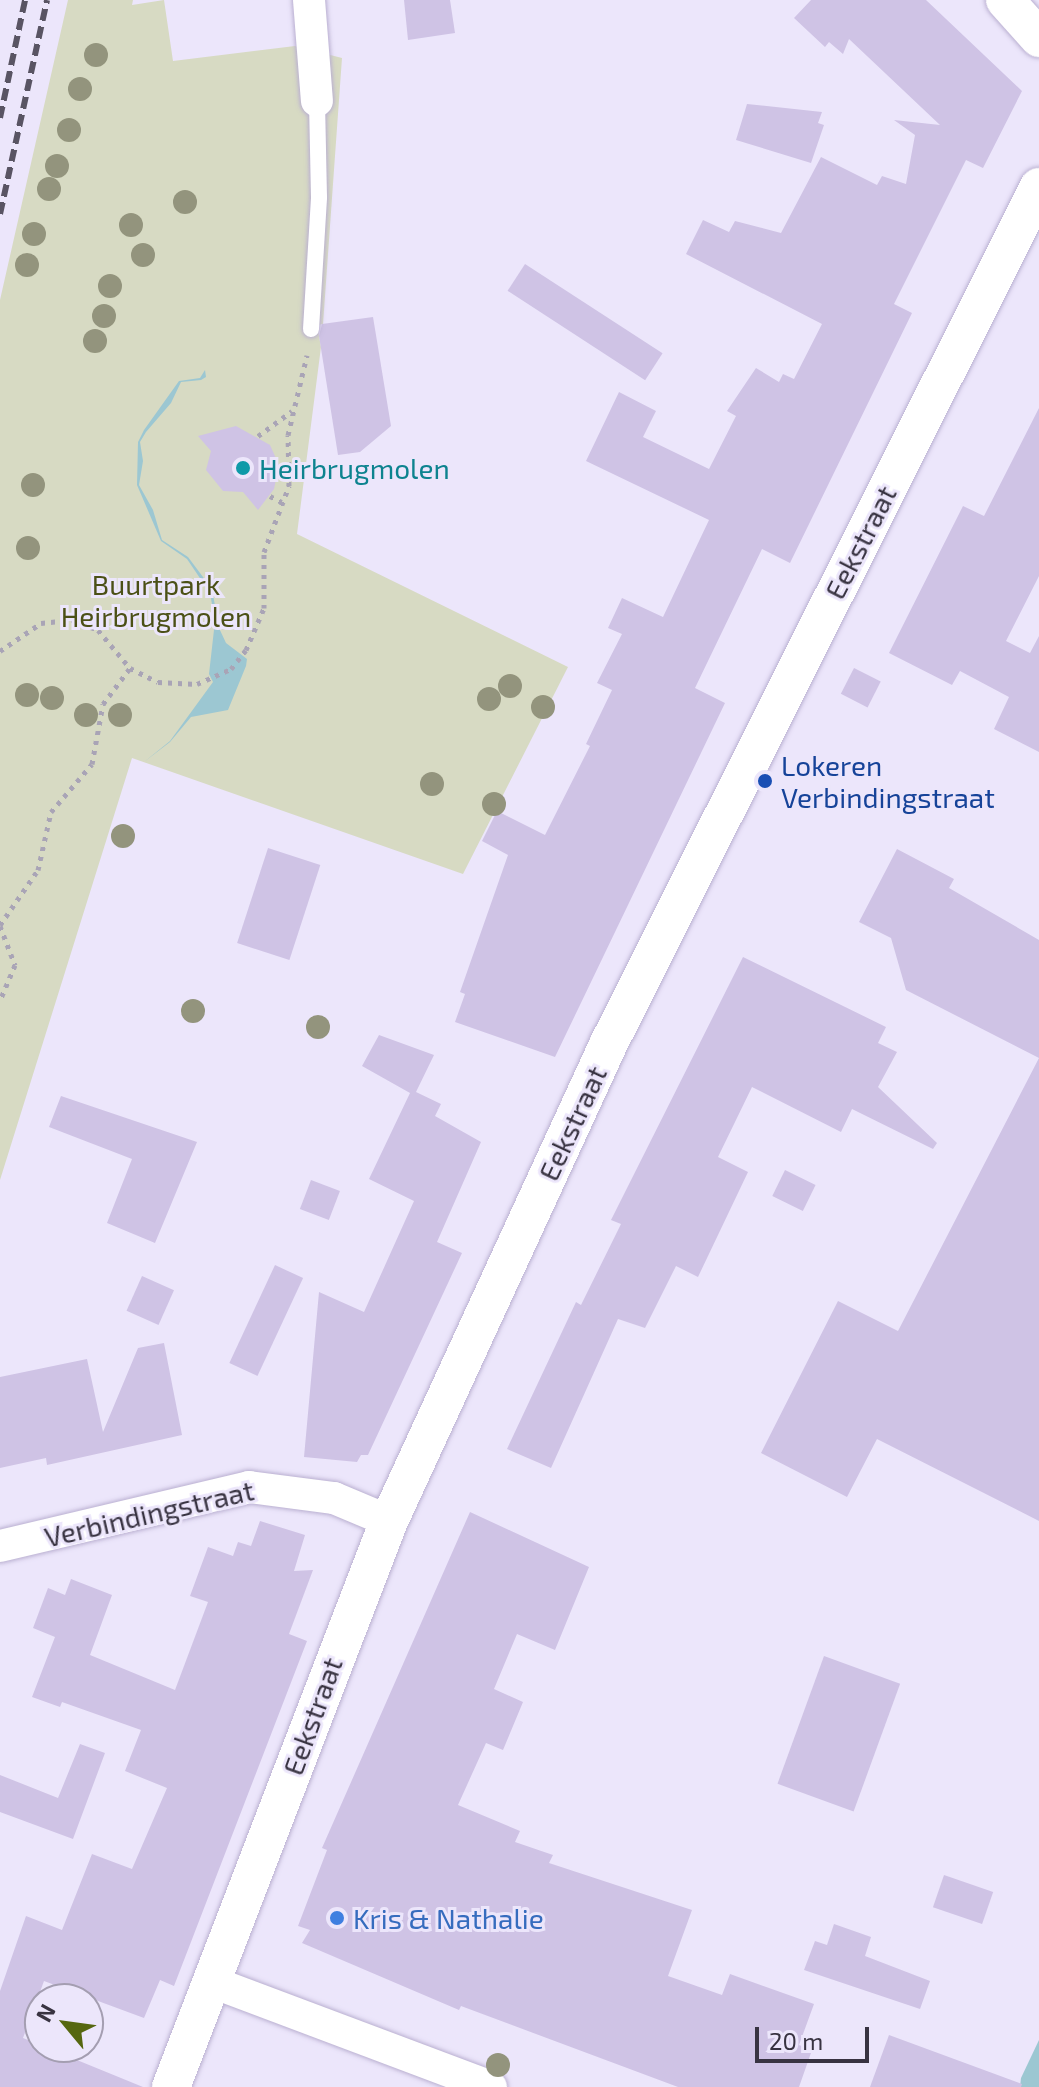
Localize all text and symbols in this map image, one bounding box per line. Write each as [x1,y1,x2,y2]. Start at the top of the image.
place label: Heirbrugmolen [259,451,450,485]
marker: Heirbrugmolen [234,459,252,477]
street label: Eekstraat [817,480,903,604]
park label: Buurtpark Heirbrugmolen [61,567,251,633]
place label: Lokeren Verbindingstraat [781,748,995,814]
marker: Lokeren Verbindingstraat [756,772,774,790]
street label: Eekstraat [531,1060,613,1186]
street label: Verbindingstraat [41,1473,257,1553]
street label: Eekstraat [275,1653,349,1779]
place label: Kris & Nathalie [353,1901,544,1935]
marker: Kris & Nathalie [328,1909,346,1927]
north arrow [24,1983,104,2063]
text: N [30,1999,60,2026]
scale bar [759,2011,873,2061]
text: 20 m [769,2026,823,2055]

